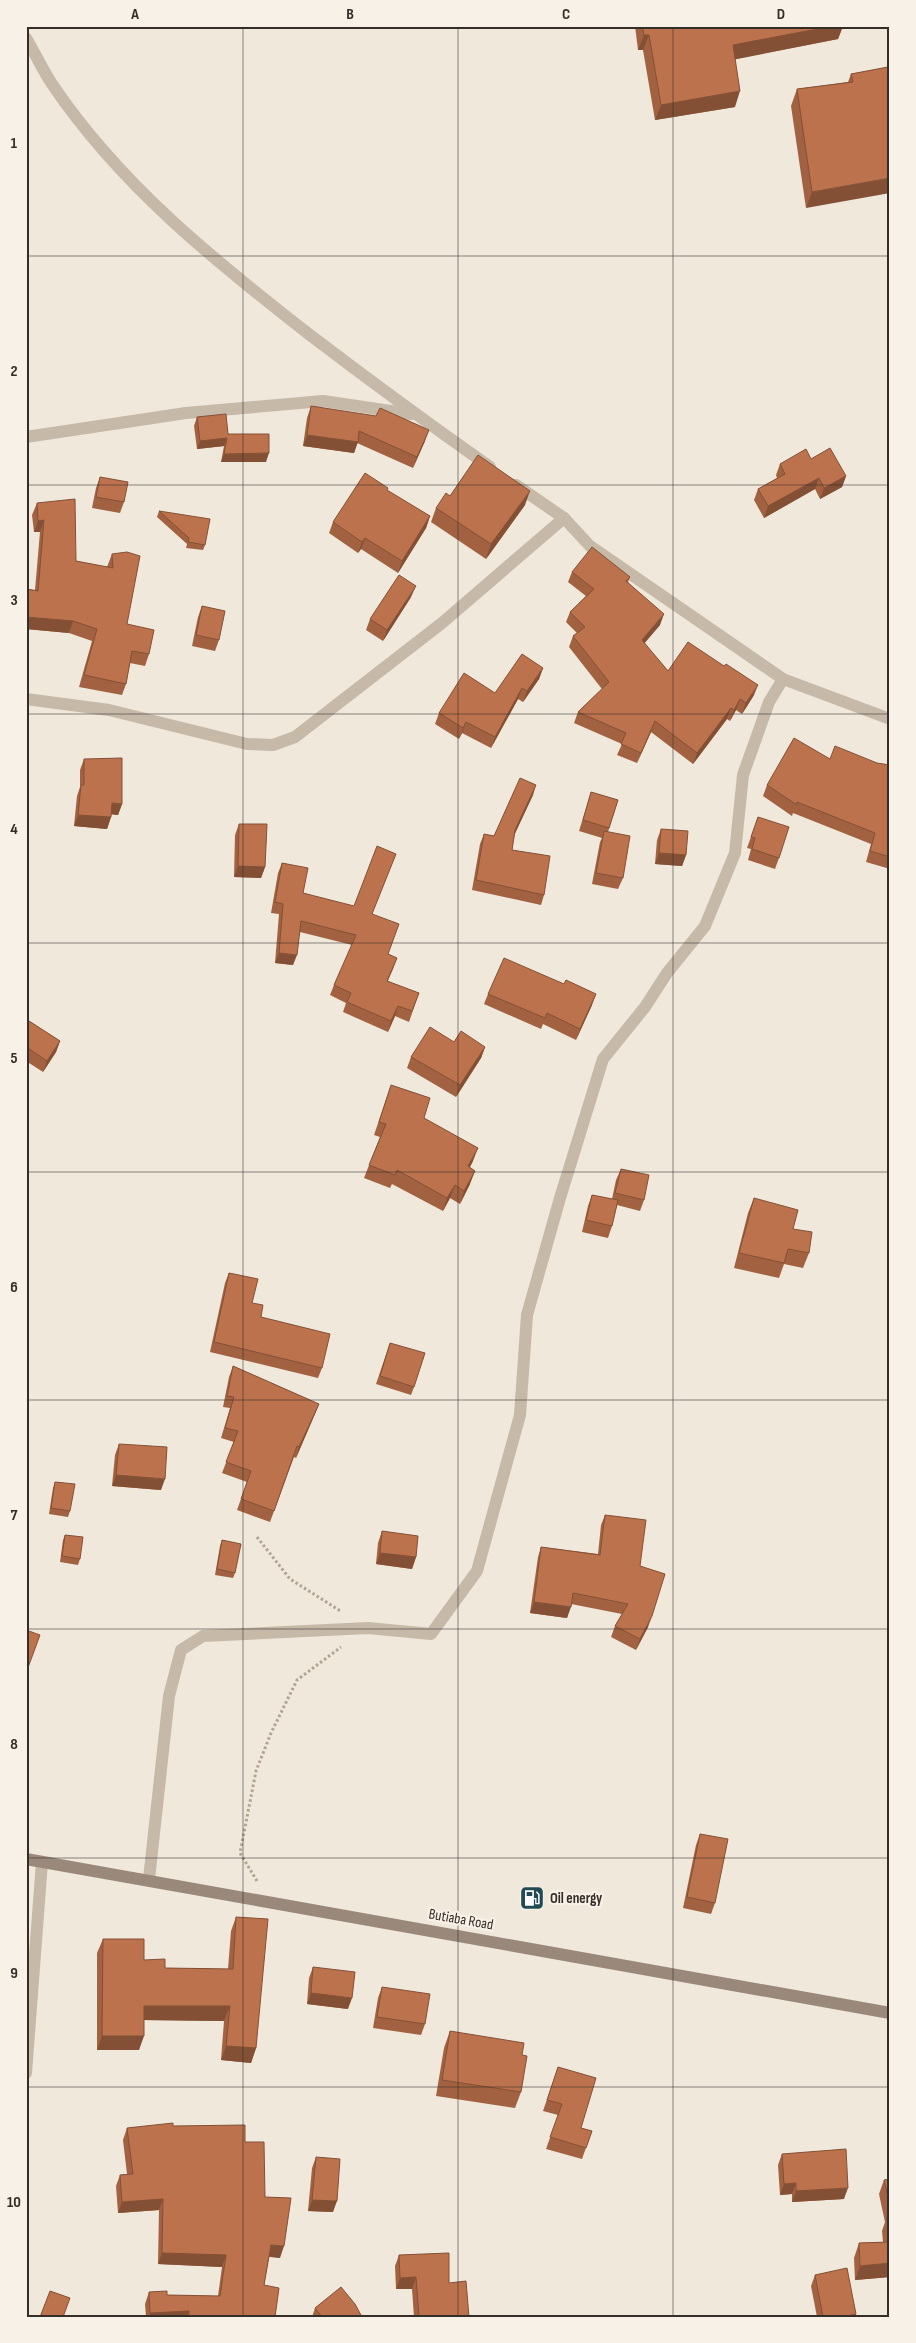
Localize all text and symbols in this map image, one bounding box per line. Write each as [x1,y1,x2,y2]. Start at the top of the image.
text: A [130,5,139,24]
text: B [346,5,354,24]
text: C [562,5,570,24]
text: D [777,5,785,24]
text: 1 [11,134,18,153]
text: 2 [10,362,18,381]
text: 3 [10,591,18,610]
text: 4 [10,820,18,839]
text: 5 [10,1049,18,1068]
text: 6 [10,1278,18,1297]
text: 7 [11,1506,18,1525]
text: 8 [10,1735,18,1754]
fuel station icon: Oil energy [519,1885,545,1911]
place label: Oil energy [550,1889,603,1908]
street label: Butiaba Road [427,1904,495,1935]
text: 9 [10,1964,18,1983]
text: 10 [7,2193,21,2212]

